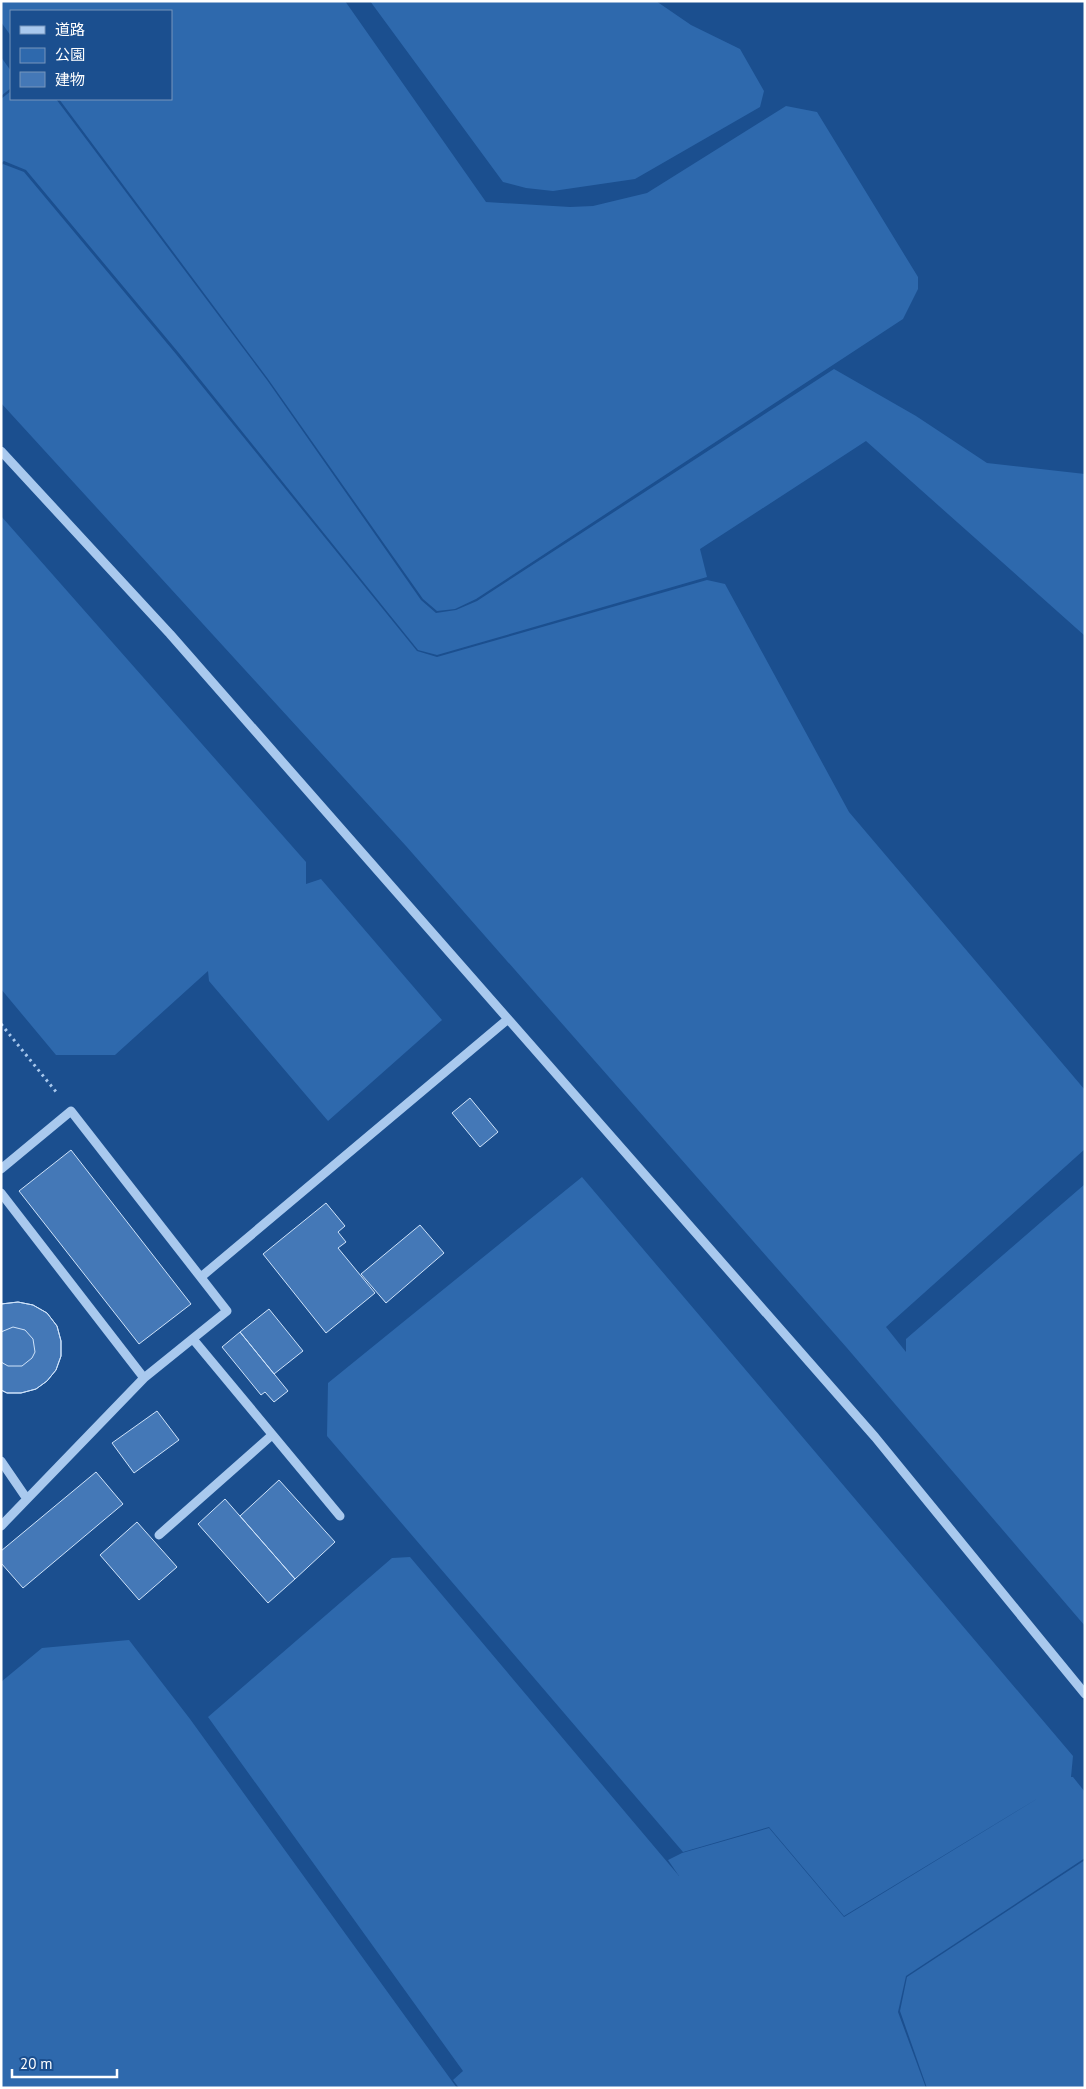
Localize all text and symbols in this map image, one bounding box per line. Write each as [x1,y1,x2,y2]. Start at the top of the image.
legend [10,10,172,100]
text: 道路 [55,20,85,39]
text: 公園 [55,45,85,64]
text: 建物 [55,70,85,89]
scale bar [12,2046,118,2078]
text: 20 m [20,2054,53,2073]

